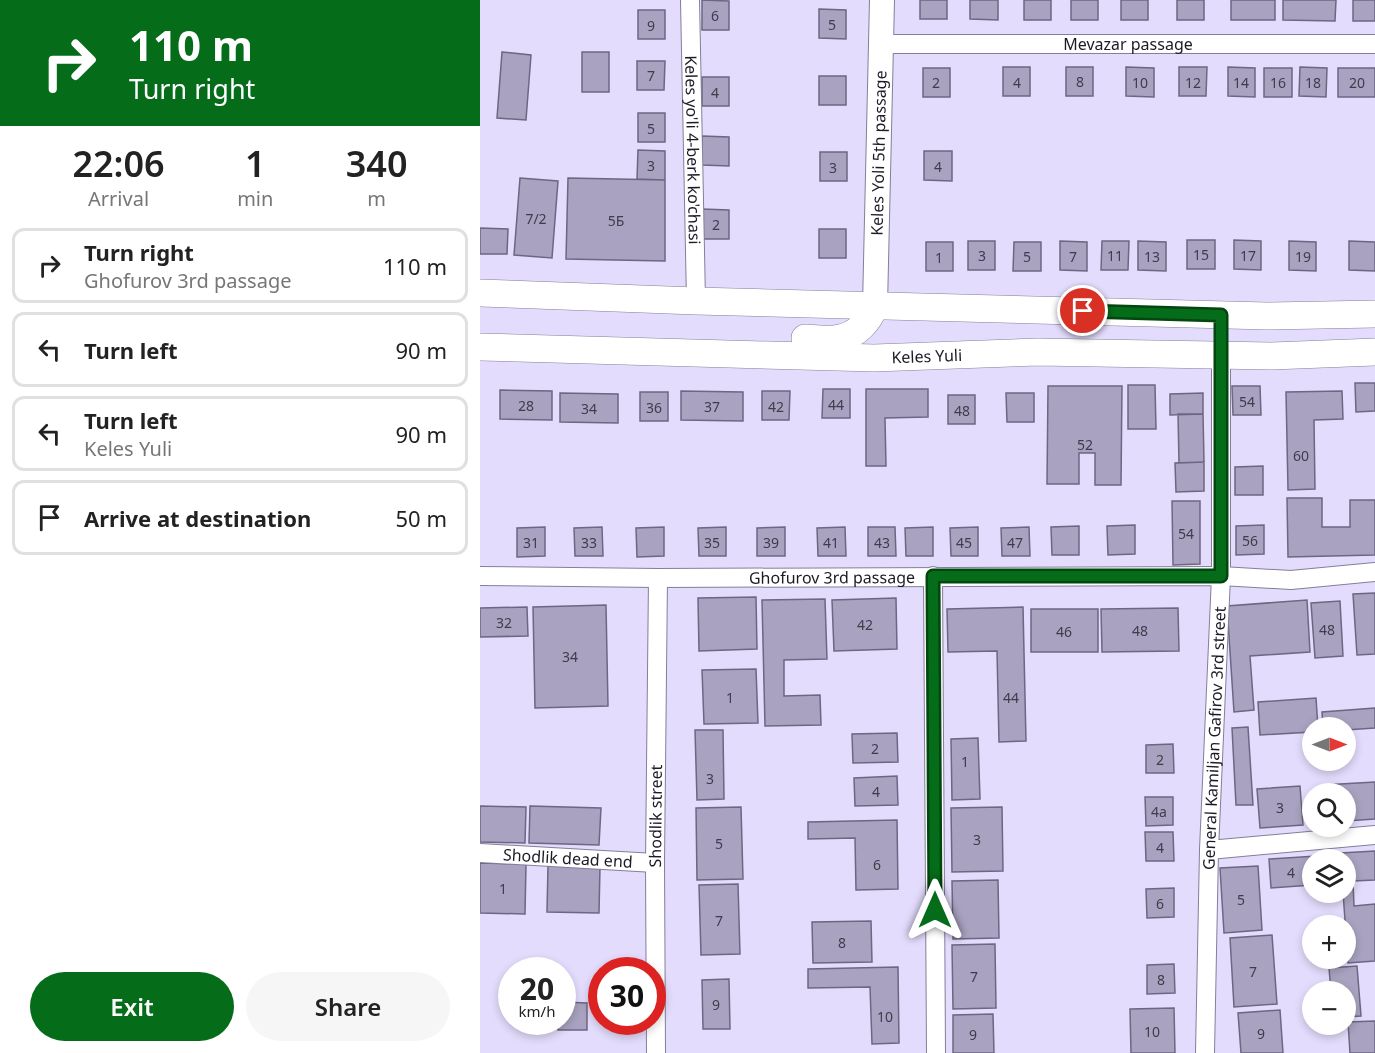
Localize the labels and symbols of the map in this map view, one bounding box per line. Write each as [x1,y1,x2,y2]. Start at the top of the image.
house number: 6 [711,6,719,25]
house number: 5 [828,15,836,34]
house number: 9 [647,16,655,35]
street label: Mevazаr passage [1063,33,1193,55]
street label: Keles yo'li 4-berk ko'chasi [680,55,706,245]
house number: 7 [647,66,655,85]
street label: Keles Yoli 5th passage [866,70,891,236]
house number: 8 [1076,72,1084,91]
house number: 2 [932,73,940,92]
house number: 4 [1013,73,1021,92]
house number: 10 [1132,73,1148,92]
house number: 12 [1185,73,1201,92]
house number: 14 [1233,73,1249,92]
house number: 16 [1270,73,1286,92]
house number: 18 [1305,73,1321,92]
house number: 20 [1349,73,1365,92]
house number: 4 [711,83,719,102]
house number: 5 [647,119,655,138]
house number: 3 [647,156,655,175]
house number: 4 [934,157,942,176]
house number: 3 [829,158,837,177]
house number: 7/2 [525,209,547,228]
house number: 5Б [608,211,624,230]
house number: 2 [712,215,720,234]
house number: 15 [1193,245,1209,264]
house number: 3 [978,246,986,265]
house number: 11 [1107,246,1123,265]
house number: 17 [1240,246,1256,265]
house number: 5 [1023,247,1031,266]
house number: 7 [1069,247,1077,266]
house number: 13 [1144,247,1160,266]
house number: 19 [1295,247,1311,266]
house number: 1 [935,248,943,267]
pin [1057,285,1108,336]
street label: Keles Yuli [891,344,963,368]
house number: 54 [1239,392,1255,411]
house number: 44 [828,395,844,414]
house number: 28 [518,396,534,415]
house number: 37 [704,397,720,416]
house number: 42 [768,397,784,416]
house number: 36 [646,398,662,417]
house number: 34 [581,399,597,418]
house number: 48 [954,401,970,420]
house number: 52 [1077,435,1093,454]
house number: 60 [1293,446,1309,465]
house number: 54 [1178,524,1194,543]
house number: 56 [1242,531,1258,550]
house number: 31 [523,533,539,552]
house number: 33 [581,533,597,552]
house number: 35 [704,533,720,552]
house number: 39 [763,533,779,552]
house number: 41 [823,533,839,552]
house number: 43 [874,533,890,552]
house number: 45 [956,533,972,552]
house number: 47 [1007,533,1023,552]
street label: Ghofurov 3rd passage [749,566,915,589]
street label: General Kamiljan Gafirov 3rd street [1198,606,1231,870]
house number: 32 [496,613,512,632]
house number: 42 [857,615,873,634]
house number: 48 [1319,620,1335,639]
house number: 48 [1132,621,1148,640]
house number: 46 [1056,622,1072,641]
house number: 34 [562,647,578,666]
house number: 1 [726,688,734,707]
house number: 44 [1003,688,1019,707]
north arrow [1302,717,1356,771]
house number: 2 [871,739,879,758]
house number: 2 [1156,750,1164,769]
house number: 1 [961,752,969,771]
street label: Shodlik street [644,764,667,867]
house number: 3 [706,769,714,788]
house number: 4 [872,782,880,801]
house number: 3 [1276,798,1284,817]
house number: 4a [1151,802,1167,821]
house number: 3 [973,830,981,849]
house number: 5 [715,834,723,853]
house number: 4 [1156,838,1164,857]
street label: Shodlik dead end [502,843,633,873]
house number: 6 [873,855,881,874]
house number: 4 [1287,863,1295,882]
position arrow [903,878,967,942]
house number: 1 [499,879,507,898]
house number: 5 [1237,890,1245,909]
house number: 6 [1156,894,1164,913]
house number: 7 [715,911,723,930]
house number: 8 [838,933,846,952]
speed limit sign: 30 [588,957,666,1035]
house number: 7 [1249,962,1257,981]
house number: 7 [970,967,978,986]
house number: 8 [1157,970,1165,989]
house number: 9 [712,995,720,1014]
house number: 10 [877,1007,893,1026]
house number: 10 [1144,1022,1160,1041]
house number: 9 [1257,1024,1265,1043]
house number: 9 [969,1025,977,1044]

